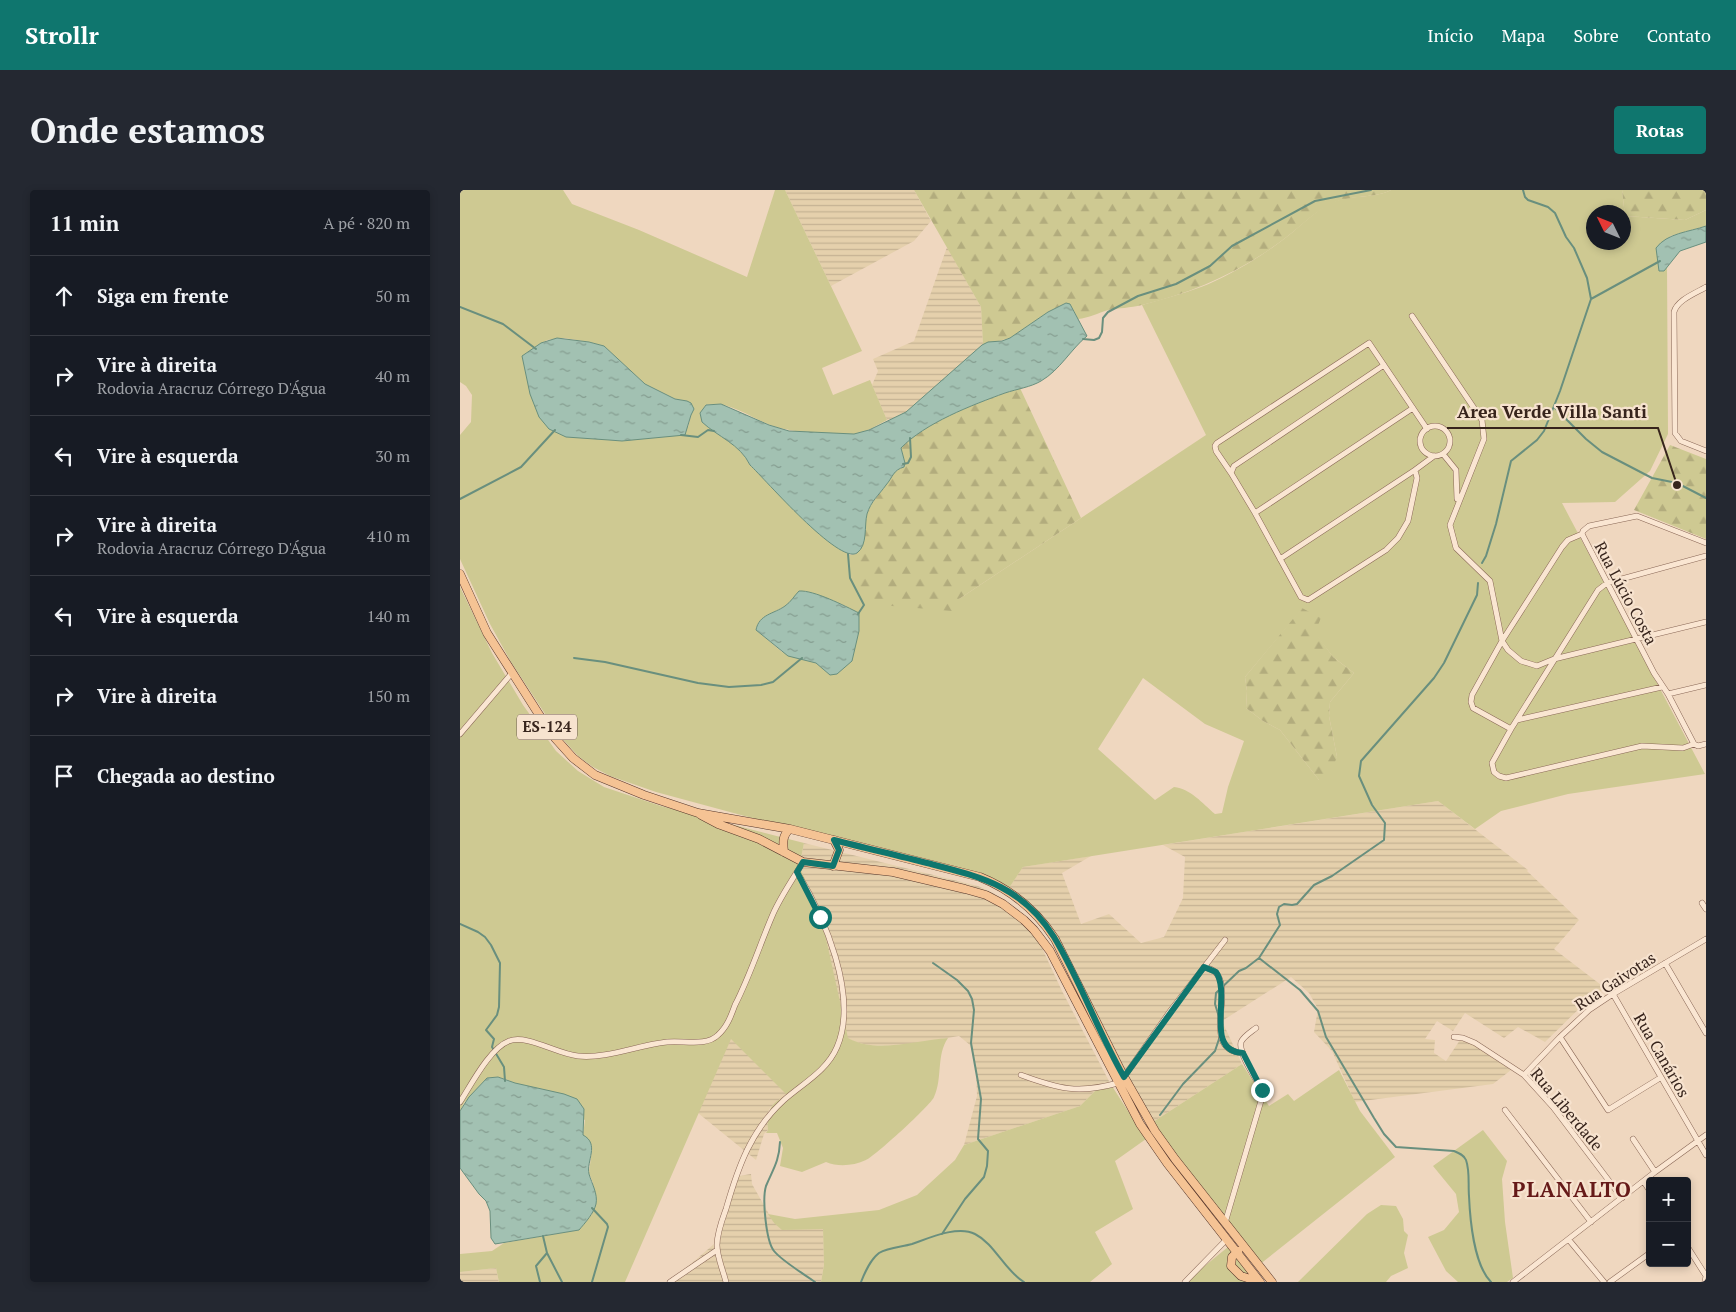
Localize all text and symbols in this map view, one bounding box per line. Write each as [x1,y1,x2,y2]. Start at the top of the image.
text: Strollr [25,19,99,51]
text: Início [1427,23,1473,47]
text: Mapa [1501,23,1545,47]
text: Sobre [1573,23,1619,47]
text: Contato [1647,23,1711,47]
button: Rotas [1614,106,1706,154]
text: Onde estamos [30,107,265,153]
north arrow [1586,205,1631,250]
text: 11 min [50,209,119,237]
text: A pé · 820 m [323,212,410,234]
icon: ahead [50,282,78,310]
text: Siga em frente [97,283,229,308]
text: 50 m [375,285,410,307]
text: Vire à direita [97,352,217,377]
icon: right [50,362,78,390]
text: 40 m [375,365,410,387]
text: Rodovia Aracruz Córrego D'Água [97,377,326,399]
callout: Area Verde Villa Santi [1447,395,1658,428]
text: Area Verde Villa Santi [1457,399,1647,423]
icon: left [50,442,78,470]
text: Vire à esquerda [97,443,239,468]
text: 30 m [375,445,410,467]
text: Vire à direita [97,512,217,537]
icon: right [50,522,78,550]
text: 410 m [367,525,410,547]
text: Rodovia Aracruz Córrego D'Água [97,537,326,559]
street label: Rua Lúcio Costa [1590,537,1662,649]
icon: left [50,602,78,630]
text: Vire à esquerda [97,603,239,628]
text: 140 m [367,605,410,627]
icon: right [50,682,78,710]
text: Vire à direita [97,683,217,708]
text: 150 m [367,685,410,707]
road number: ES-124 [517,714,577,740]
icon: arrive [50,762,78,790]
text: Chegada ao destino [97,763,275,788]
route start [809,906,832,929]
street label: Rua Gaivotas [1570,946,1660,1015]
street label: Rua Canários [1629,1009,1695,1101]
street label: Rua Liberdade [1526,1063,1608,1155]
route end [1251,1079,1274,1102]
district label: PLANALTO [1512,1175,1632,1203]
map controls [1646,1177,1691,1267]
button: + [1646,1177,1691,1222]
button: − [1646,1222,1691,1267]

